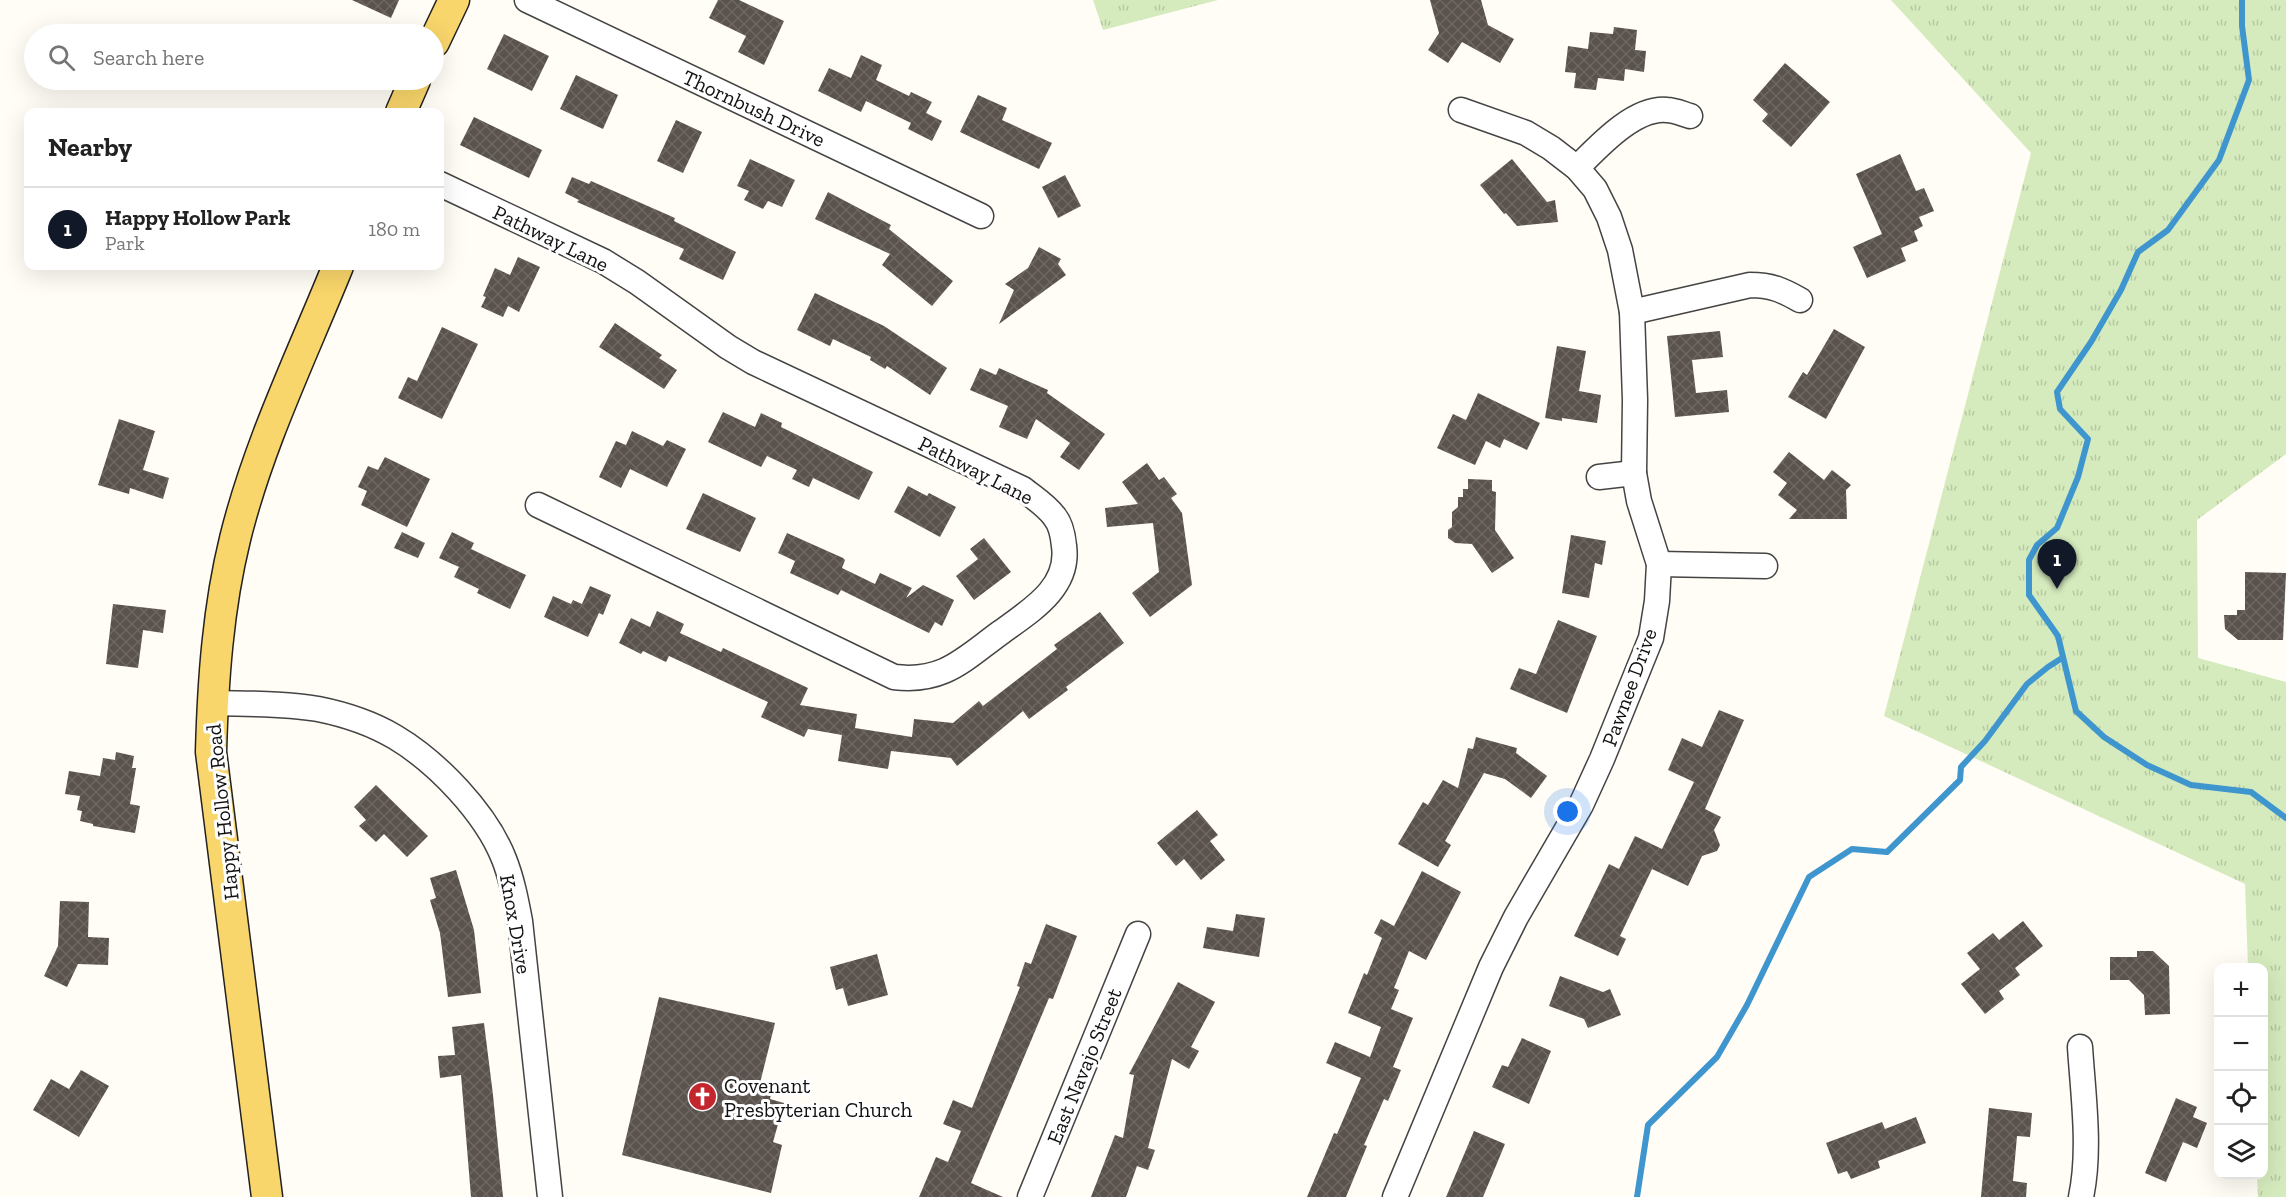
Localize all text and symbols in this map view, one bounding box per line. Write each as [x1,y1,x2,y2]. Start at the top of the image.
search box [24,24,444,90]
icon: search [45,41,78,74]
text: Search here [93,44,204,71]
street label: Thornbush Drive [679,64,829,152]
text: Nearby [48,131,132,163]
street label: Pathway Lane [489,199,613,277]
text: Happy Hollow Park [105,204,290,231]
text: 1 [63,217,72,241]
text: 180 m [368,217,420,241]
text: Park [105,231,145,255]
street label: Pathway Lane [914,430,1038,510]
pin: 1 [2038,540,2076,589]
street label: Pawnee Drive [1596,624,1662,749]
street label: Happy Hollow Road [200,722,244,901]
your location [1553,797,1582,826]
street label: Knox Drive [495,872,537,976]
map controls [2214,963,2268,1179]
button: + [2214,963,2268,1017]
street label: East Navajo Street [1041,984,1128,1148]
button: − [2214,1017,2268,1071]
button: locate [2214,1071,2268,1125]
place label: Covenant Presbyterian Church [724,1073,912,1122]
church icon: Covenant Presbyterian Church [687,1081,719,1113]
button: layers [2214,1125,2268,1179]

